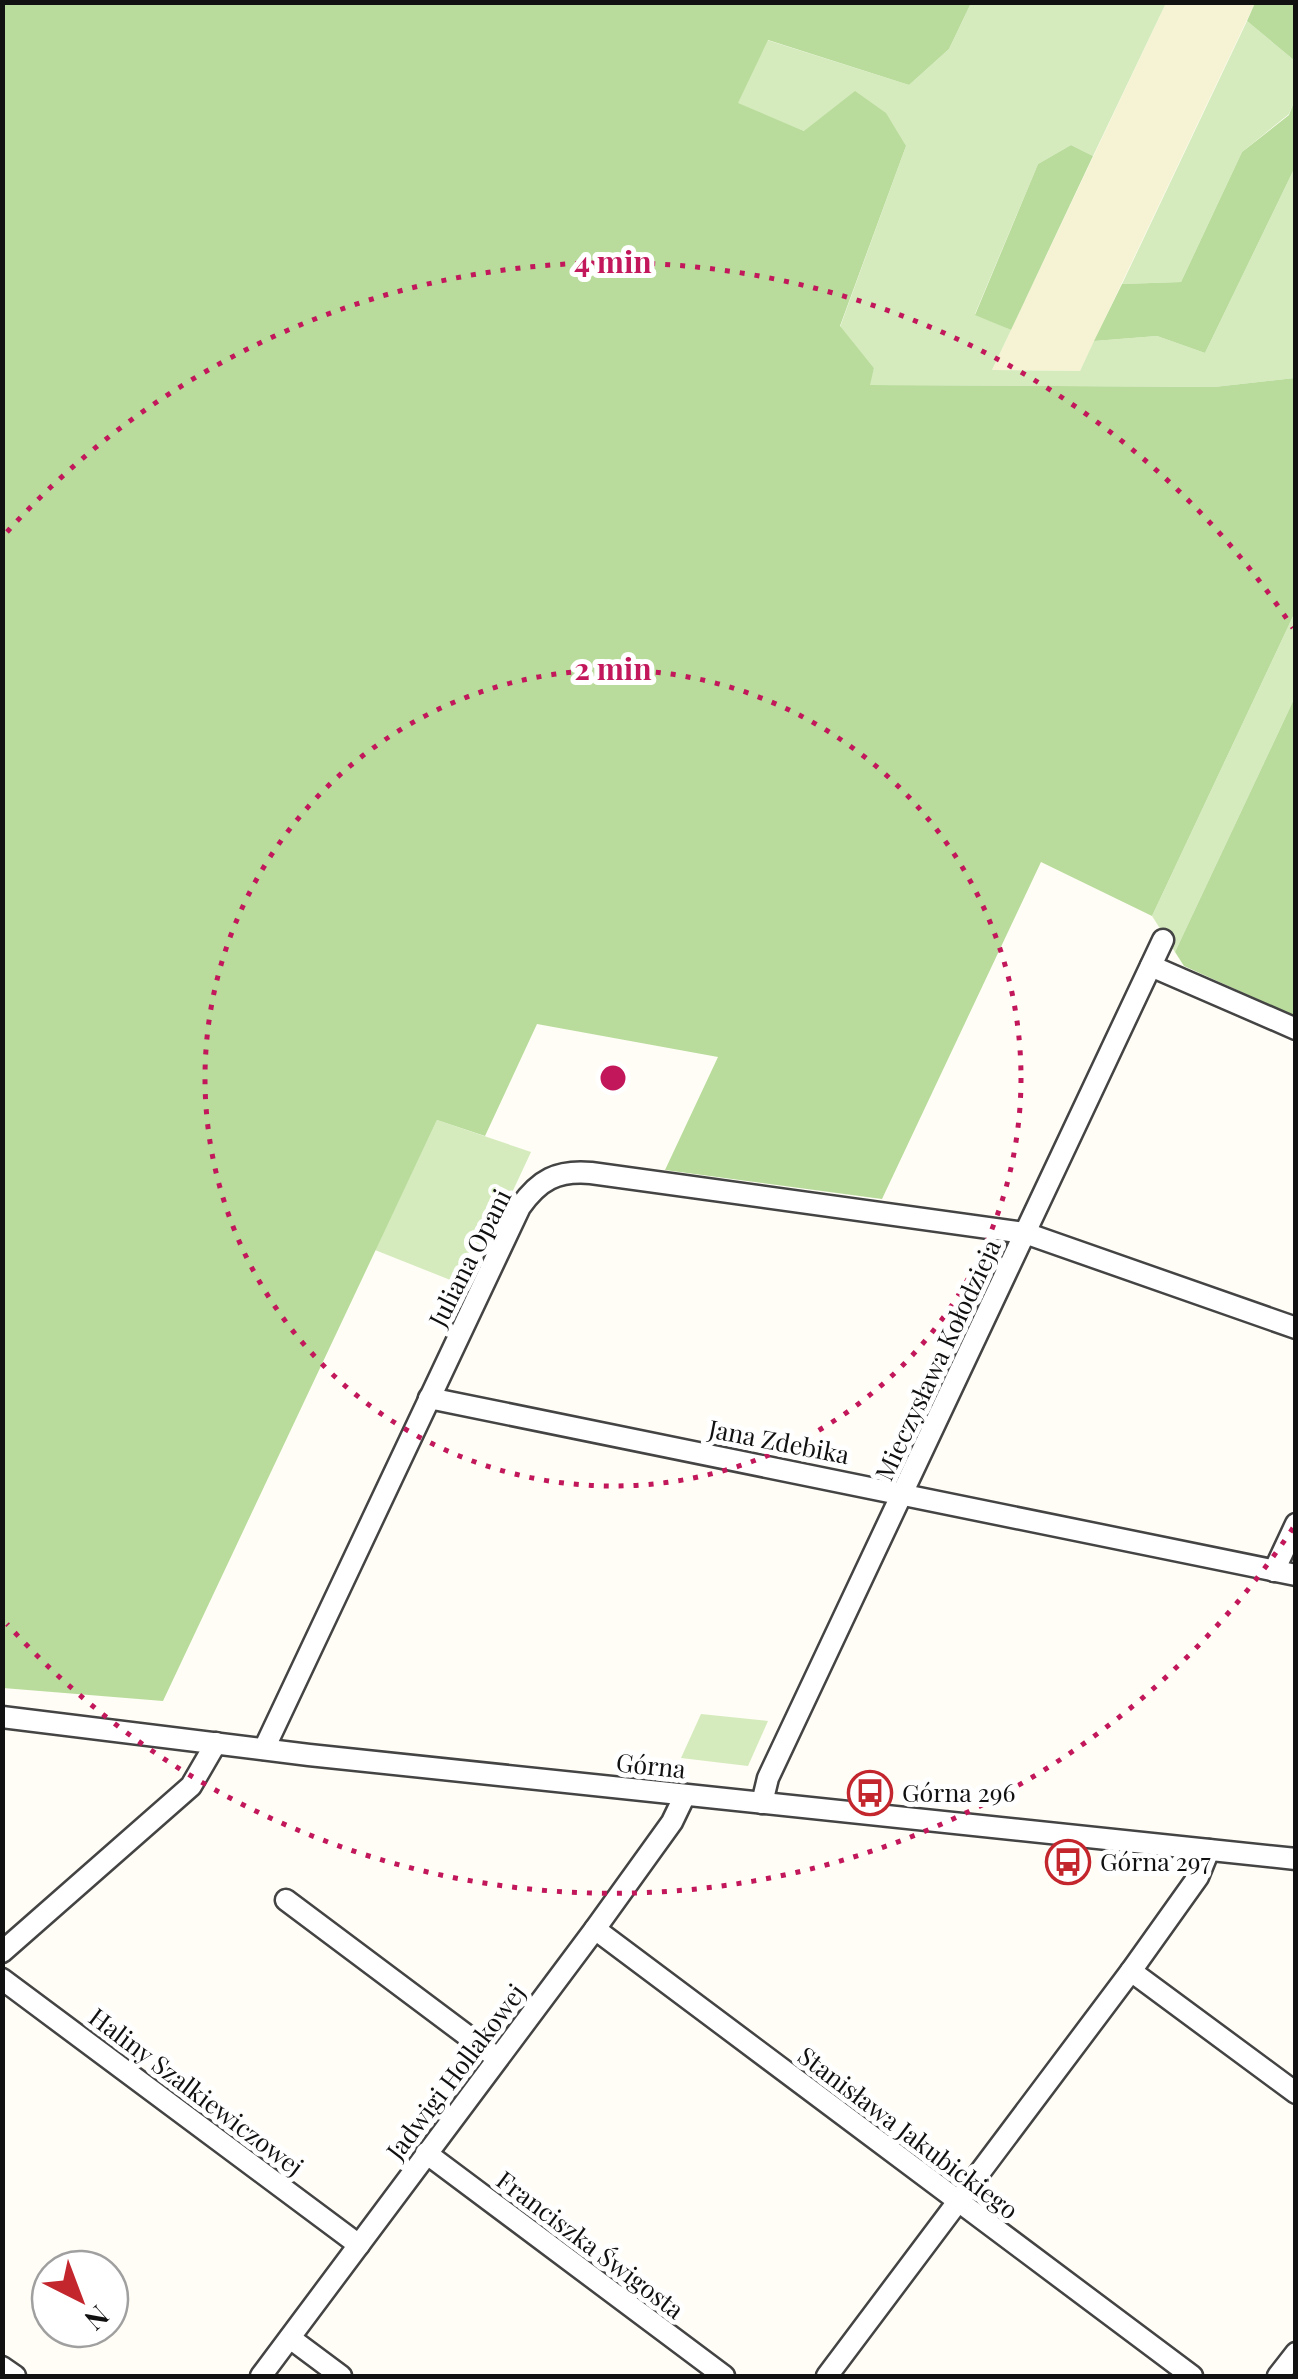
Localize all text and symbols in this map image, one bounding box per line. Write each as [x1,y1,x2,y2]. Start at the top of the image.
text: 4 min [574,241,652,281]
text: 2 min [574,648,652,688]
centre of rings [595,1060,631,1096]
street label: Juliana Opani [419,1183,517,1333]
street label: Mieczysława Kołodzieja [866,1233,1007,1485]
street label: Jana Zdebika [705,1411,853,1470]
street label: Górna [615,1744,688,1785]
bus stop icon: Górna 296 [847,1770,893,1816]
place label: Górna 296 [902,1775,1015,1808]
bus stop icon: Górna 297 [1045,1839,1091,1885]
place label: Górna 297 [1100,1844,1211,1877]
street label: Jadwigi Hollakowej [377,1977,532,2166]
street label: Haliny Szalkiewiczowej [83,1999,311,2182]
street label: Stanisława Jakubickiego [792,2038,1026,2225]
street label: Franciszka Świgosta [491,2163,692,2325]
north arrow [30,2249,130,2349]
text: N [78,2298,118,2339]

